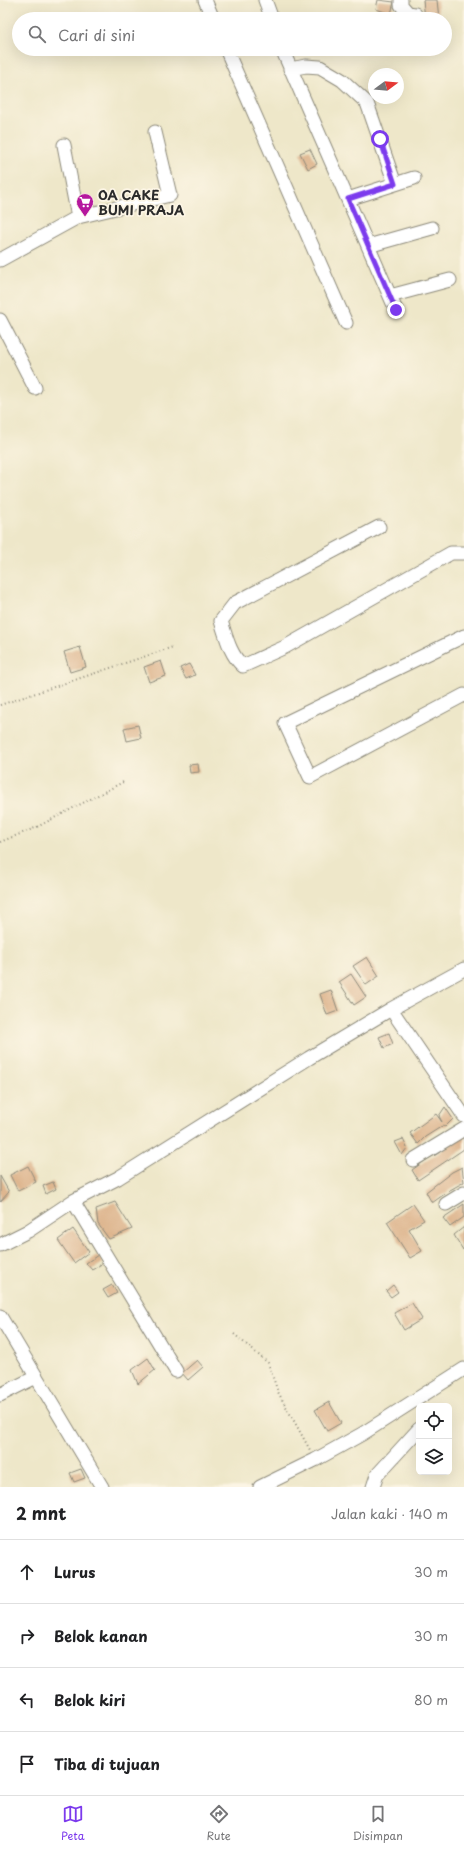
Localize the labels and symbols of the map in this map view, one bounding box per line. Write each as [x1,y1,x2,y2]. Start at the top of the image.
north arrow [368,68,404,104]
route start [371,130,389,148]
place label: OA CAKE BUMI PRAJA [98,185,184,219]
supermarket icon: OA CAKE BUMI PRAJA [75,192,95,217]
route end [387,301,405,319]

